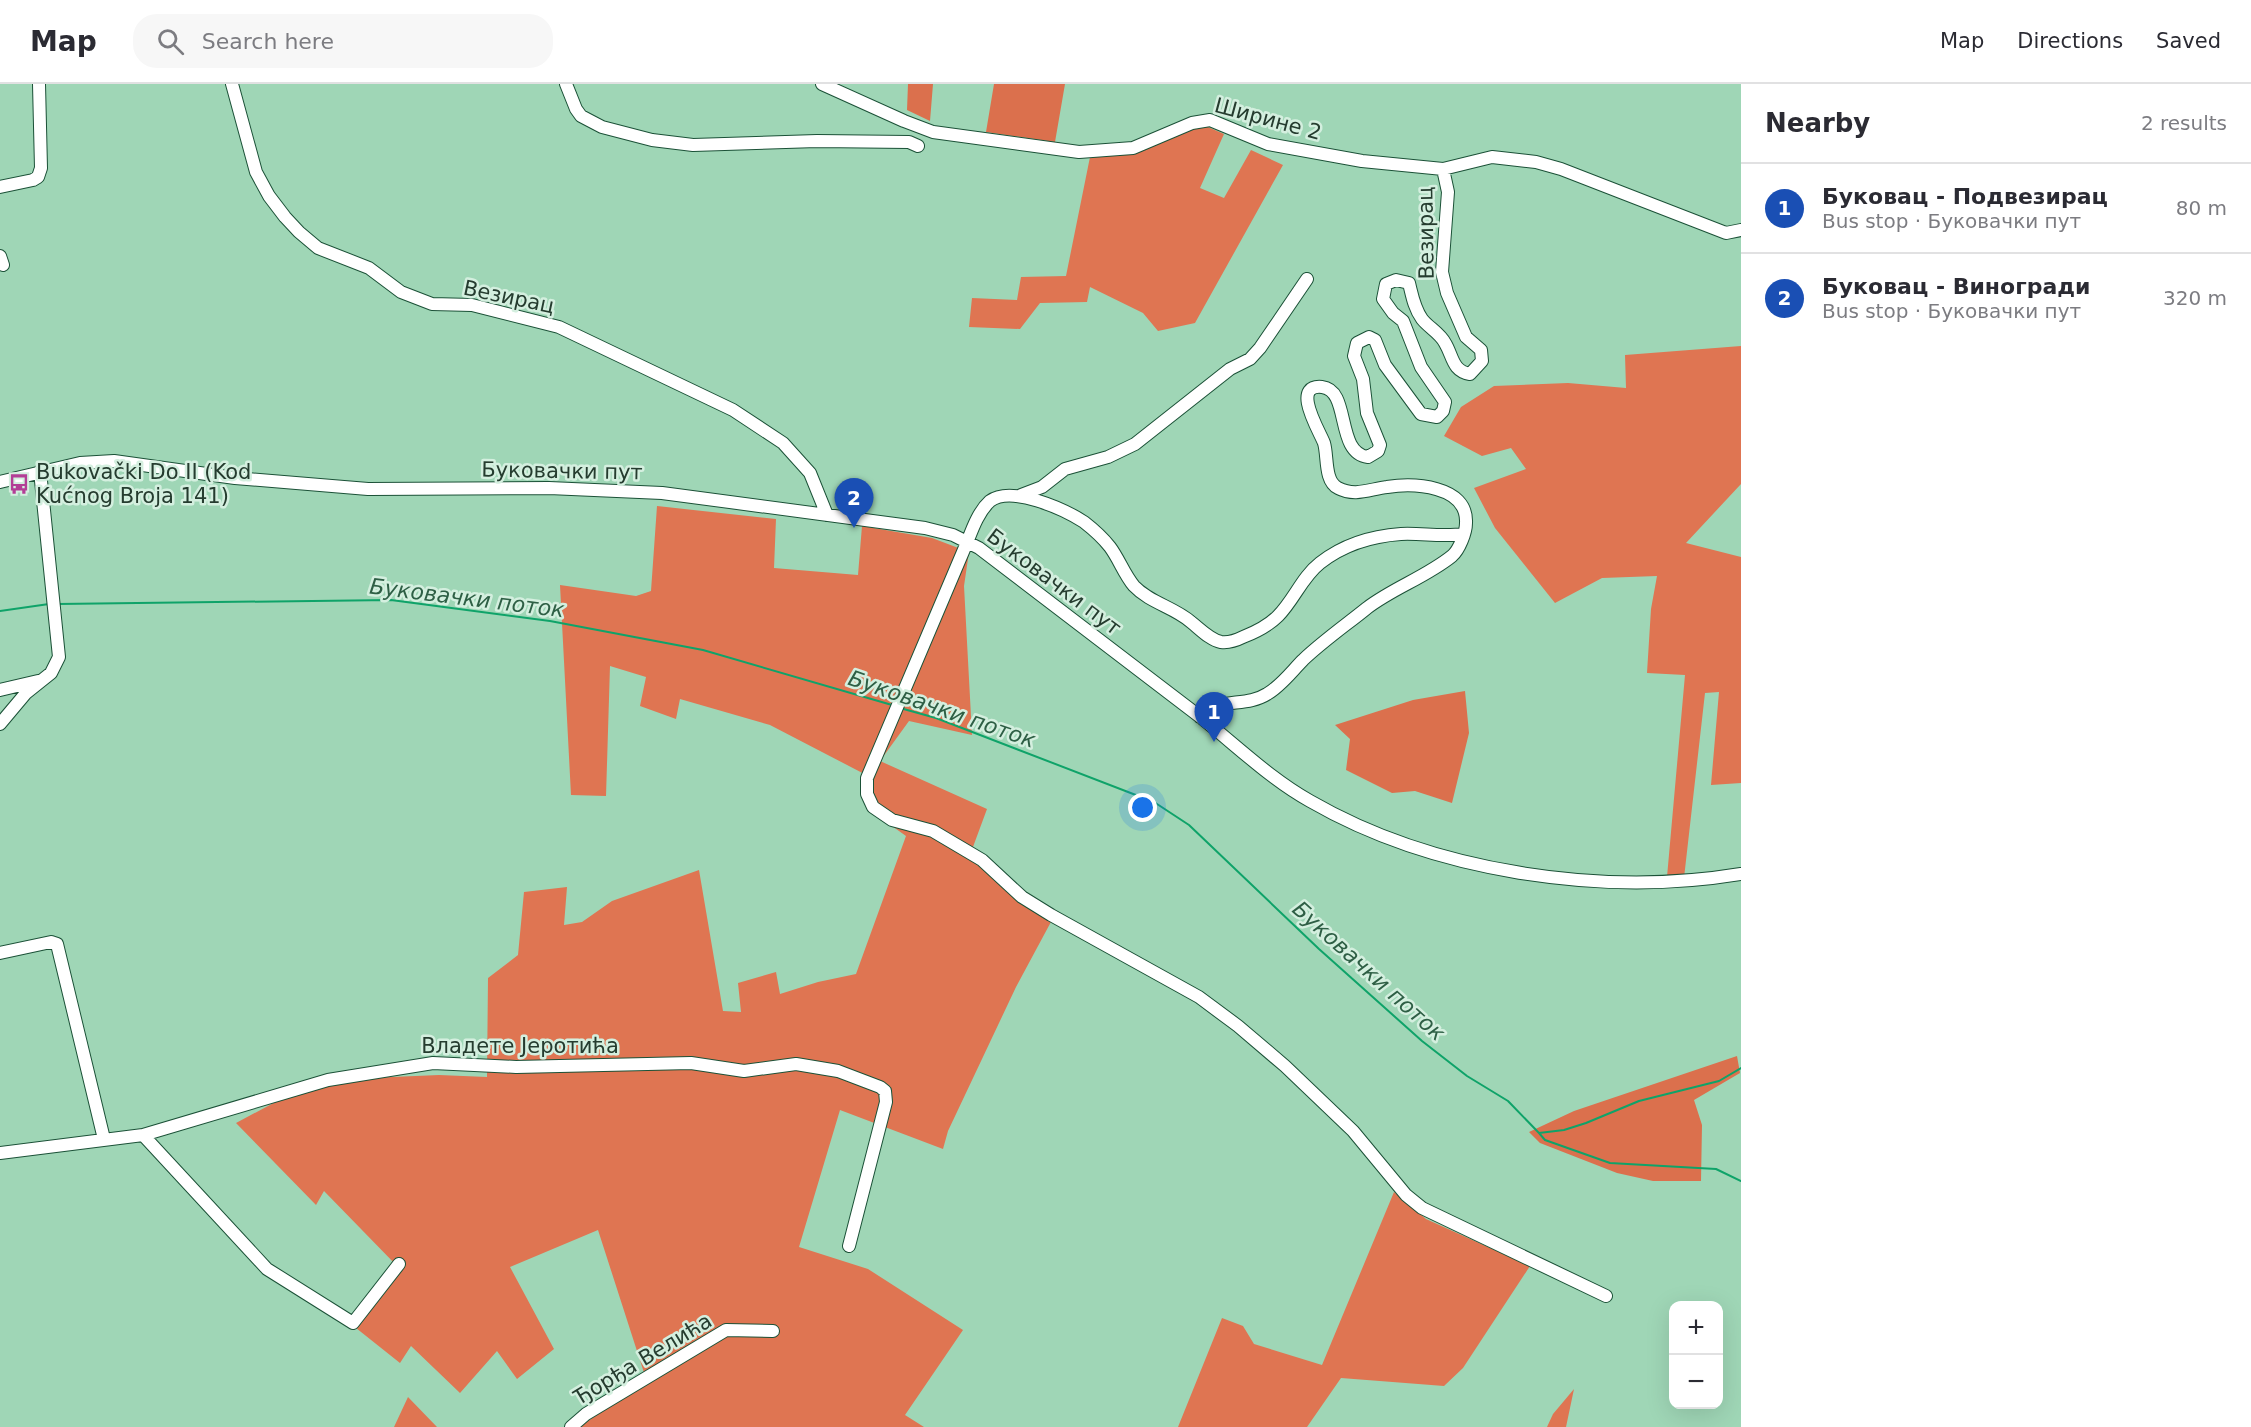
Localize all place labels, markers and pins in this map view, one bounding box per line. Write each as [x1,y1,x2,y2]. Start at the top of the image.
place label: Bukovački Do II (Kod Kućnog Broja 141) [36,460,251,508]
bus stop icon: Bukovački Do II (Kod Kućnog Broja 141) [7,472,31,496]
pin: 2 [834,478,874,528]
pin: 1 [1194,692,1234,742]

